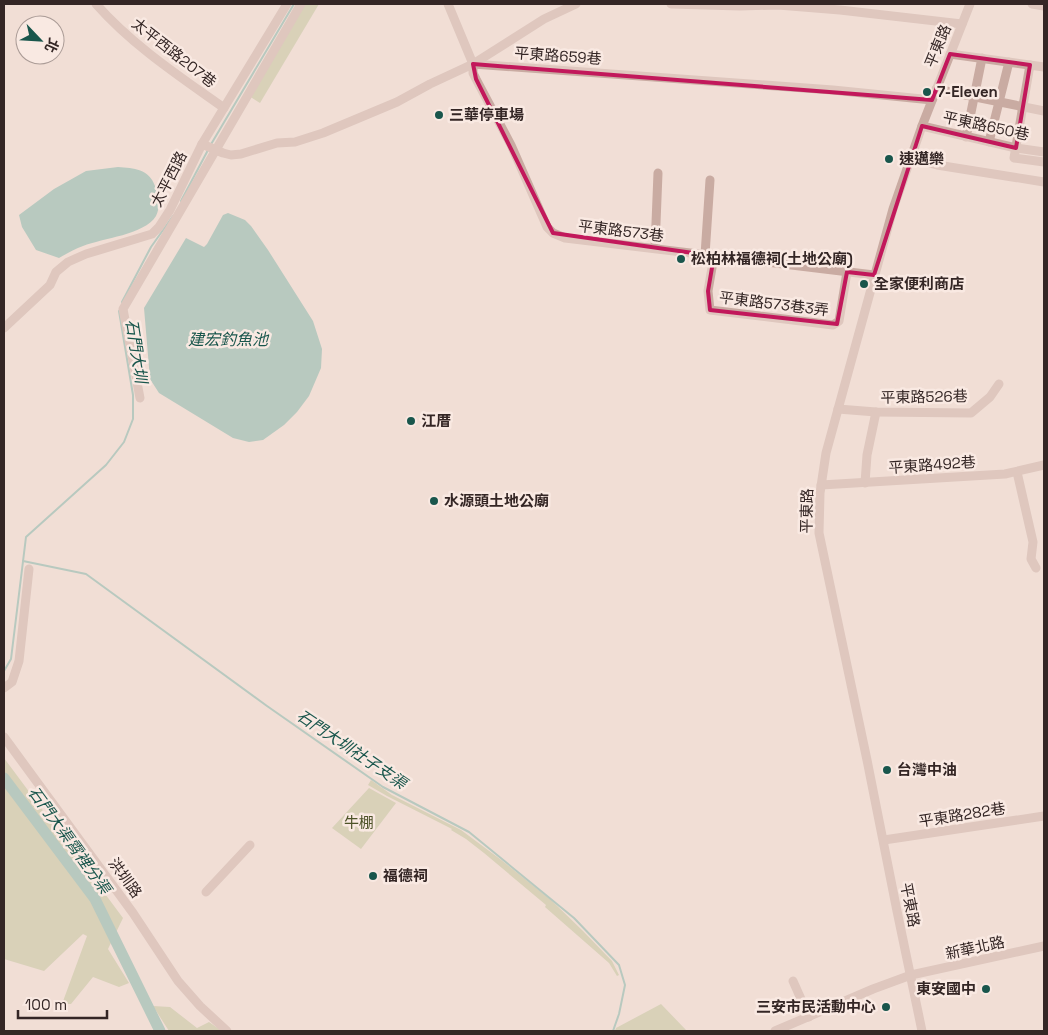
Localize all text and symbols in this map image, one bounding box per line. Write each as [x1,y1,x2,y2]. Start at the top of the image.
street label: 太平西路207巷 [128,14,220,91]
north arrow [15,15,65,65]
street label: 平東路 [920,21,955,70]
text: 北 [41,35,63,56]
street label: 平東路659巷 [514,43,602,68]
place label: 7-Eleven [937,82,998,101]
marker: 7-Eleven [921,86,933,98]
place label: 三華停車場 [449,105,524,124]
street label: 平東路650巷 [941,107,1031,144]
marker: 三華停車場 [433,109,445,121]
street label: 太平西路 [146,148,191,210]
place label: 速邁樂 [899,149,944,168]
marker: 速邁樂 [883,153,895,165]
street label: 平東路573巷 [577,216,665,245]
place label: 松柏林福德祠(土地公廟) [691,249,853,268]
marker: 松柏林福德祠(土地公廟) [675,253,687,265]
place label: 全家便利商店 [874,274,964,293]
marker: 全家便利商店 [858,278,870,290]
street label: 平東路573巷3弄 [718,287,830,320]
water label: 石門大圳 [121,318,152,386]
water label: 建宏釣魚池 [188,329,270,350]
street label: 平東路526巷 [880,386,968,407]
place label: 江厝 [421,411,451,430]
marker: 江厝 [405,415,417,427]
street label: 平東路492巷 [888,452,976,477]
street label: 平東路 [797,488,816,534]
place label: 水源頭土地公廟 [444,491,549,510]
marker: 水源頭土地公廟 [428,495,440,507]
water label: 石門大圳社子支渠 [293,705,412,795]
place label: 台灣中油 [897,760,957,779]
marker: 台灣中油 [881,764,893,776]
water label: 石門大渠霄裡分渠 [23,782,117,900]
street label: 平東路282巷 [917,798,1007,831]
park label: 牛棚 [344,813,374,832]
street label: 洪圳路 [104,854,146,901]
place label: 福德祠 [383,866,428,885]
marker: 福德祠 [367,870,379,882]
street label: 平東路 [897,881,924,929]
street label: 新華北路 [944,932,1006,963]
place label: 東安國中 [916,979,976,998]
marker: 東安國中 [980,983,992,995]
scale bar [18,988,106,1020]
text: 100 m [25,995,67,1014]
place label: 三安市民活動中心 [756,997,876,1016]
marker: 三安市民活動中心 [880,1001,892,1013]

